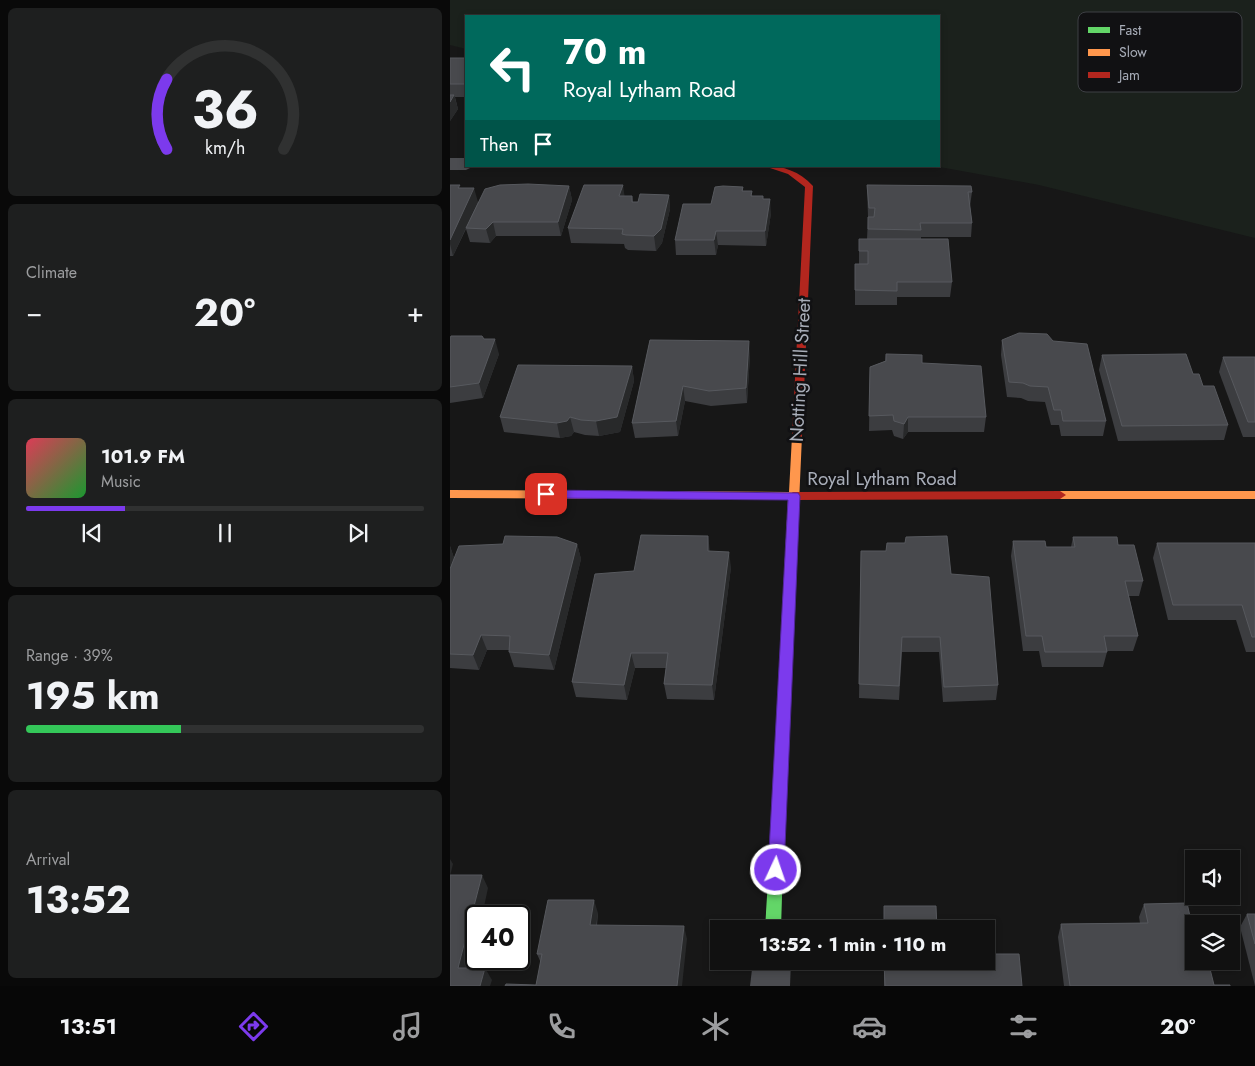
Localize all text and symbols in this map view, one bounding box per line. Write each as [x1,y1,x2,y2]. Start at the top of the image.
legend [1078,12,1242,92]
text: Fast [1119,20,1142,40]
text: 70 m [563,27,646,77]
icon: left [480,35,545,100]
text: Slow [1119,42,1147,62]
text: Jam [1117,65,1140,85]
text: 36 [191,72,259,148]
text: Royal Lytham Road [563,73,736,105]
icon: arrive [529,130,557,158]
text: Then [480,131,519,158]
text: km/h [205,135,245,161]
text: Climate [26,261,77,284]
text: 20° [194,285,255,340]
text: − [26,292,43,333]
text: + [407,292,424,333]
street label: Notting Hill Street [783,297,817,443]
text: 101.9 FM [101,443,185,470]
street label: Royal Lytham Road [807,465,957,492]
text: Music [101,470,141,493]
pin [525,473,567,515]
icon: arrive [532,480,560,508]
icon: previous [78,519,106,547]
icon: pause [211,519,239,547]
icon: next [344,519,372,547]
text: Range · 39% [26,644,113,667]
text: 195 km [26,668,160,723]
position arrow [749,843,801,895]
text: Arrival [26,848,70,871]
map controls [1185,850,1240,970]
button: sound [1185,850,1240,905]
text: 13:52 [26,872,131,927]
speed limit sign: 40 [465,905,530,970]
button: layers [1185,915,1240,970]
text: 13:52 · 1 min · 110 m [759,931,946,958]
icon: directions [236,1009,271,1044]
icon: music [390,1009,425,1044]
icon: phone [544,1009,579,1044]
icon: climate [698,1009,733,1044]
icon: car [852,1009,887,1044]
icon: filters [1006,1009,1041,1044]
text: 13:51 [60,1010,117,1042]
text: 20° [1160,1010,1195,1042]

